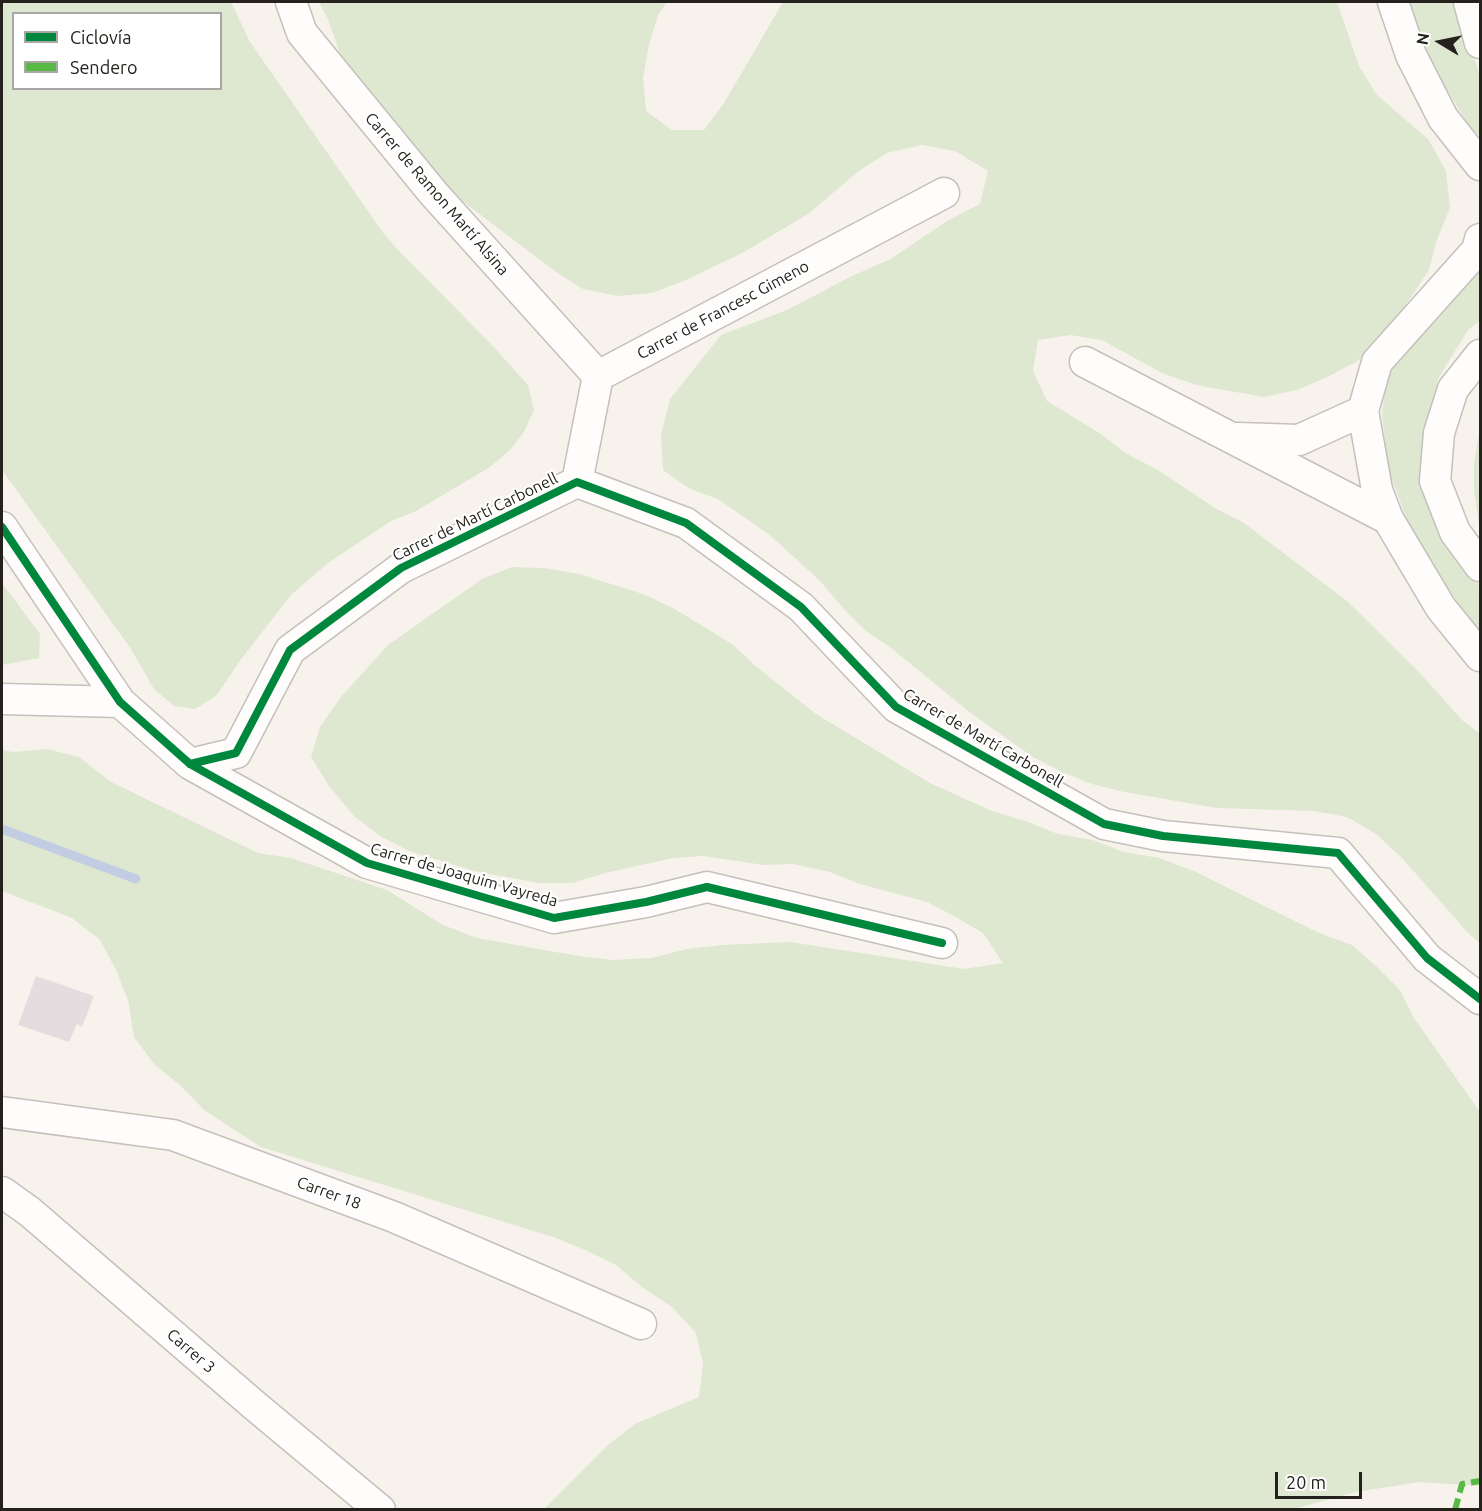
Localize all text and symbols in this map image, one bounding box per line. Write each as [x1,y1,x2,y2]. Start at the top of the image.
legend [12,12,222,90]
north arrow [1410,12,1470,72]
text: Ciclovía [70,27,131,47]
text: N [1412,31,1432,46]
text: Sendero [70,57,137,77]
street label: Carrer de Ramon Martí Alsina [361,109,513,279]
street label: Carrer de Francesc Gimeno [634,256,812,364]
street label: Carrer de Martí Carbonell [389,469,561,565]
street label: Carrer de Martí Carbonell [899,684,1067,792]
street label: Carrer de Joaquim Vayreda [368,839,560,911]
street label: Carrer 18 [294,1173,364,1213]
street label: Carrer 3 [163,1325,219,1377]
scale bar [1278,1460,1365,1498]
text: 20 m [1286,1472,1326,1492]

